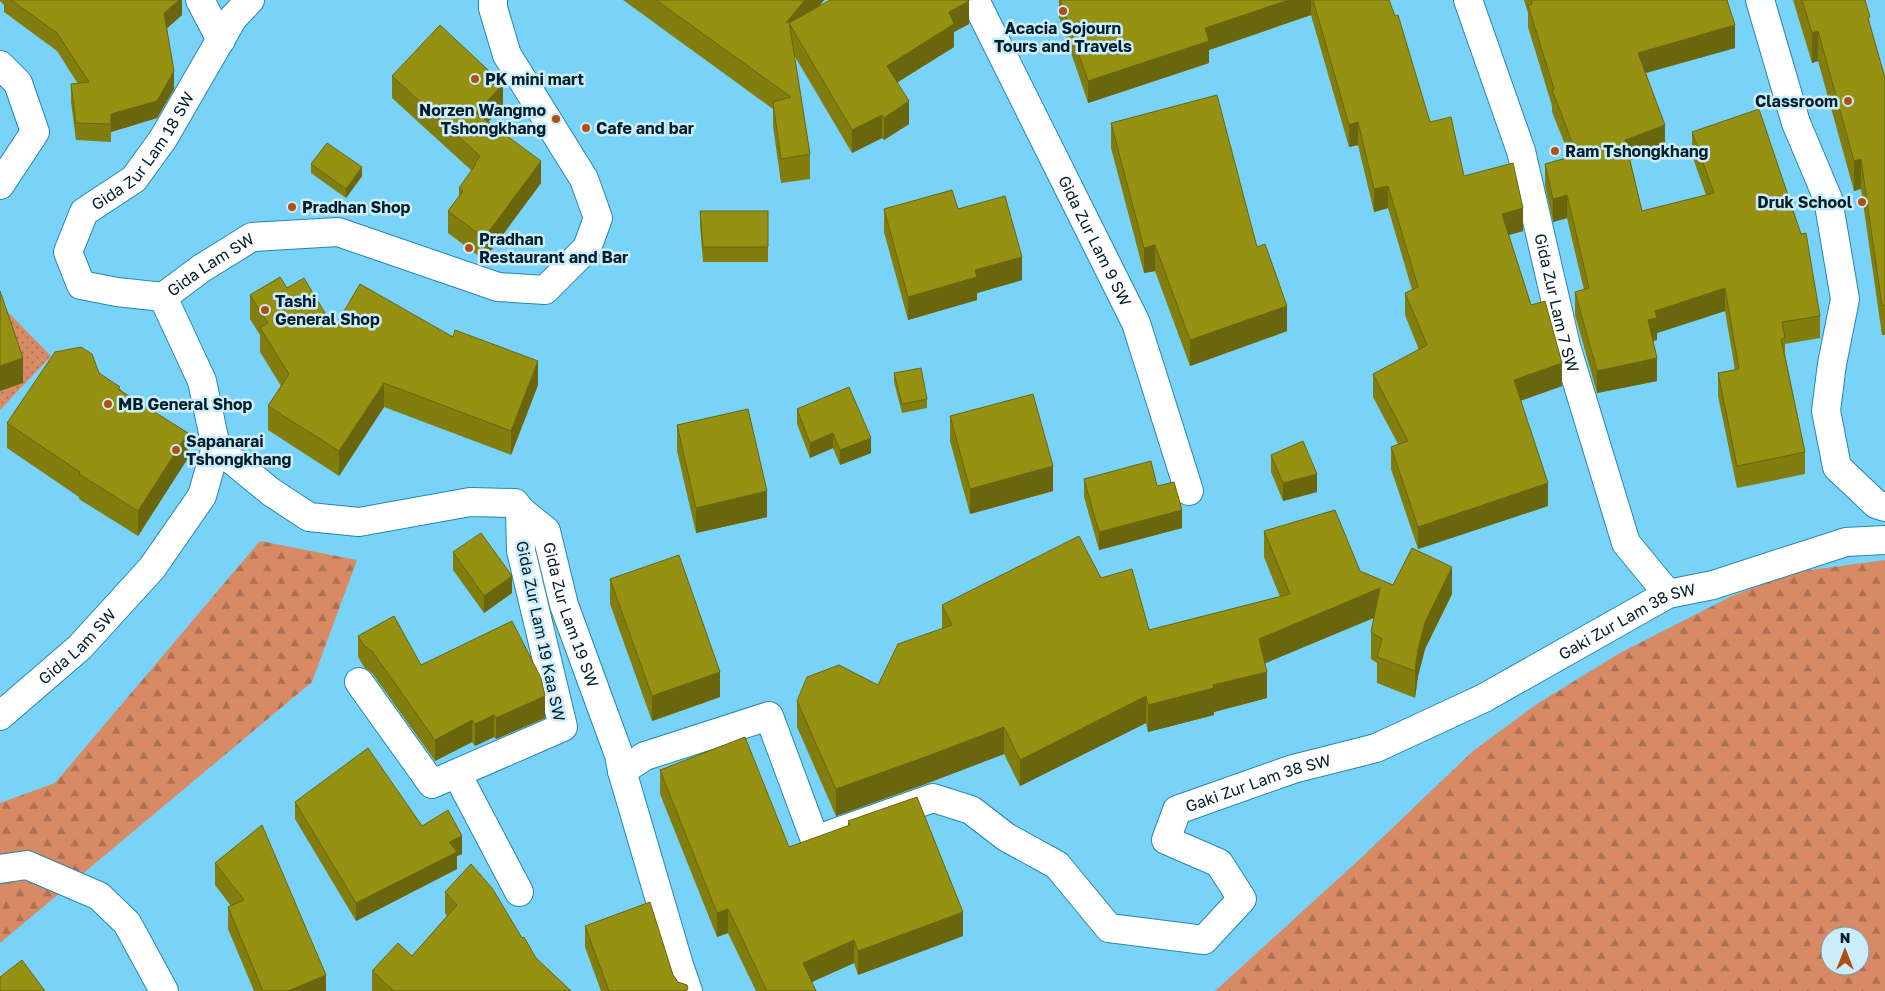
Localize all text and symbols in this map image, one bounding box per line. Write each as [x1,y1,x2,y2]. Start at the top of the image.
marker: Acacia Sojourn Tours and Travels [1057,5,1069,17]
place label: Acacia Sojourn Tours and Travels [994,18,1132,56]
place label: PK mini mart [485,69,584,89]
marker: PK mini mart [469,73,481,85]
street label: Gida Zur Lam 18 SW [88,88,198,214]
place label: Classroom [1755,91,1838,111]
marker: Classroom [1842,95,1854,107]
place label: Norzen Wangmo Tshongkhang [419,100,546,138]
marker: Norzen Wangmo Tshongkhang [550,113,562,125]
place label: Cafe and bar [596,118,694,138]
marker: Cafe and bar [580,122,592,134]
place label: Ram Tshongkhang [1565,141,1709,161]
marker: Ram Tshongkhang [1549,145,1561,157]
street label: Gida Zur Lam 9 SW [1054,172,1136,309]
place label: Druk School [1757,192,1853,212]
marker: Druk School [1856,196,1868,208]
place label: Pradhan Shop [302,197,410,217]
marker: Pradhan Shop [286,201,298,213]
street label: Gida Lam SW [163,228,258,301]
place label: Pradhan Restaurant and Bar [479,229,628,267]
street label: Gida Zur Lam 7 SW [1530,231,1583,375]
marker: Pradhan Restaurant and Bar [463,242,475,254]
place label: Tashi General Shop [275,291,380,329]
marker: Tashi General Shop [259,304,271,316]
place label: MB General Shop [118,394,252,414]
marker: MB General Shop [102,398,114,410]
place label: Sapanarai Tshongkhang [186,431,291,469]
marker: Sapanarai Tshongkhang [170,444,182,456]
street label: Gida Zur Lam 19 Kaa SW [512,539,570,723]
street label: Gida Zur Lam 19 SW [539,540,603,690]
street label: Gaki Zur Lam 38 SW [1555,579,1697,664]
street label: Gida Lam SW [34,604,120,688]
street label: Gaki Zur Lam 38 SW [1183,750,1333,816]
north arrow [1820,926,1870,976]
text: N [1840,929,1850,946]

